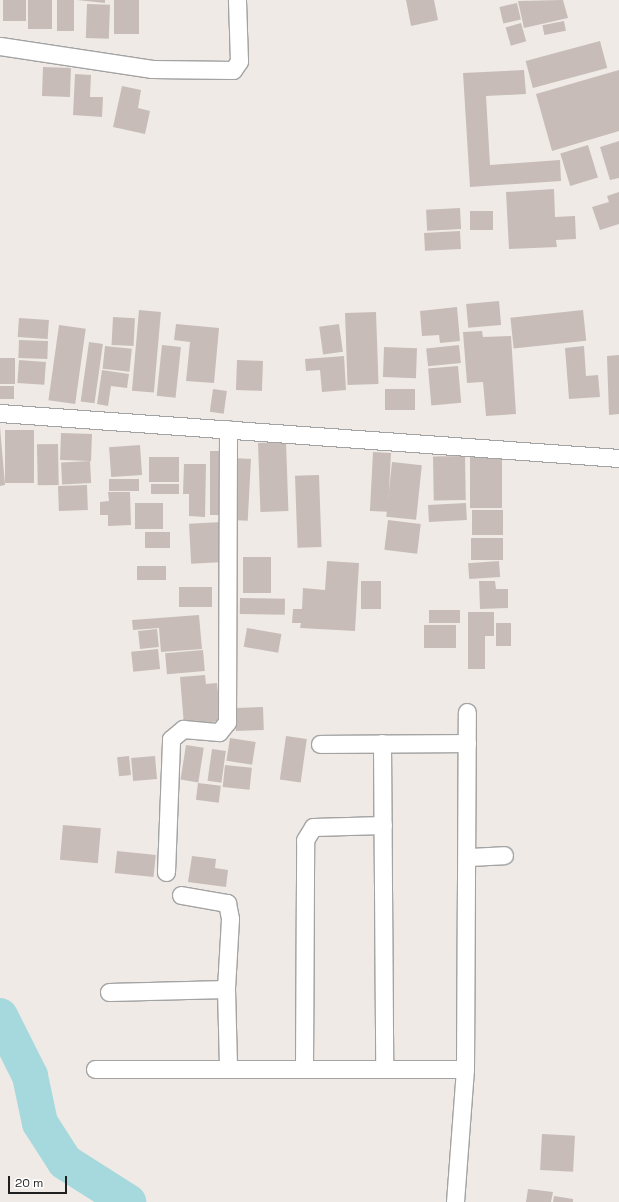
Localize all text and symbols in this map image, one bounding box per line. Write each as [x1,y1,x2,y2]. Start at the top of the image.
scale bar [10,1168,69,1194]
text: 20 m [15,1175,43,1191]

